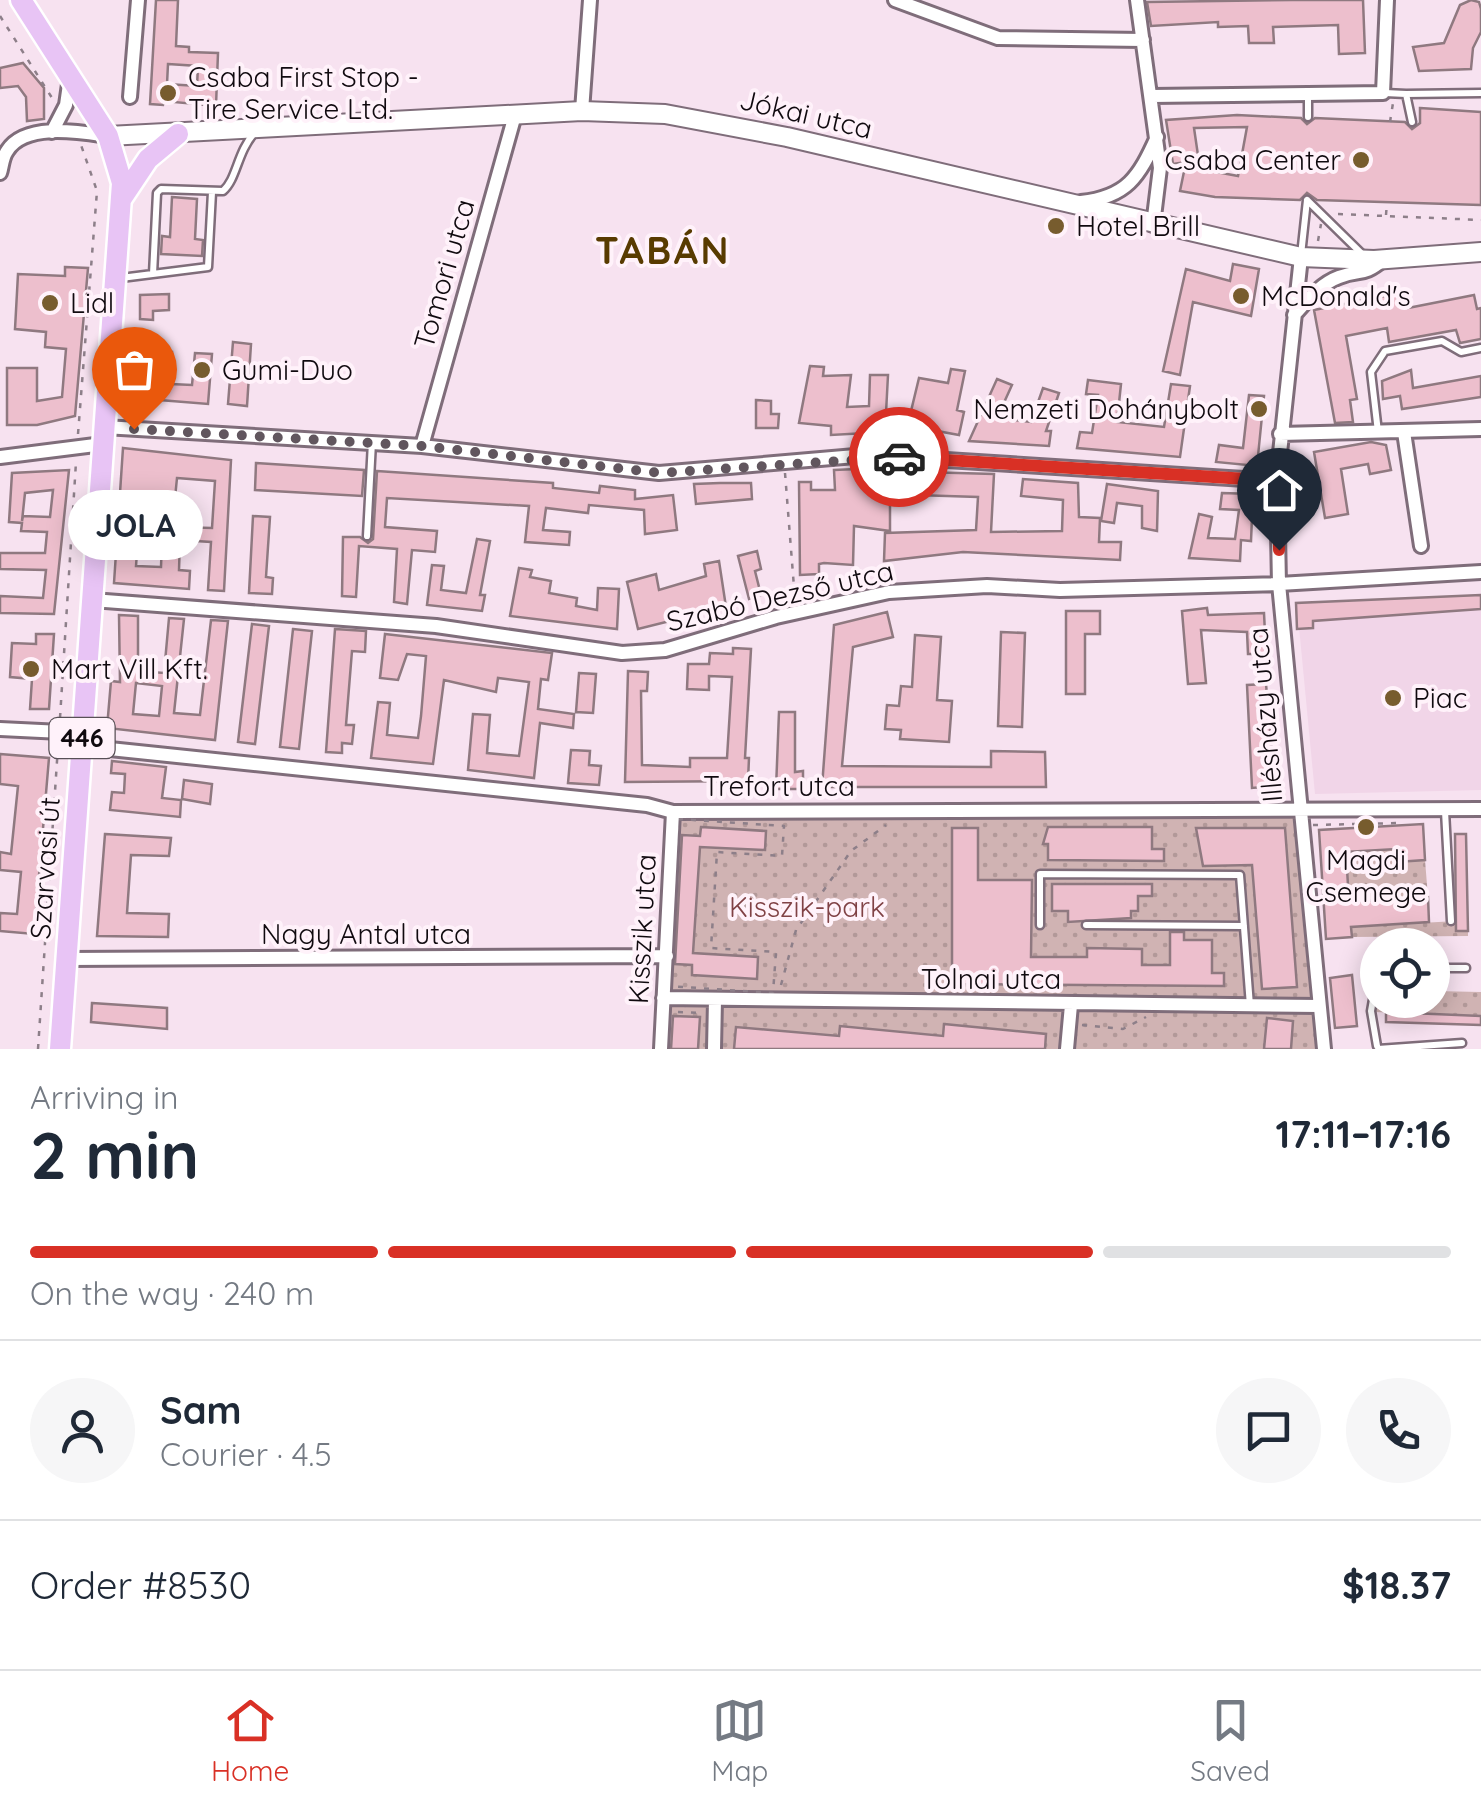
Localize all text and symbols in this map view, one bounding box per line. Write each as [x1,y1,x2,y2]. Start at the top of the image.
place label: Csaba First Stop - Tire Service Ltd. [188,59,419,126]
street label: Jókai utca [736,81,876,146]
marker: Csaba First Stop - Tire Service Ltd. [157,82,179,104]
place label: Csaba Center [1165,142,1341,177]
marker: Csaba Center [1350,149,1372,171]
street label: Tomori utca [405,195,482,353]
place label: Hotel Brill [1076,208,1200,243]
marker: Hotel Brill [1045,215,1067,237]
district label: TABÁN [595,226,731,274]
place label: McDonald's [1261,278,1411,313]
place label: Lidl [70,285,114,320]
marker: McDonald's [1230,285,1252,307]
marker: Lidl [39,292,61,314]
pin [92,327,177,430]
icon: bag [107,342,162,397]
place label: Gumi-Duo [222,352,353,387]
marker: Gumi-Duo [191,359,213,381]
place label: Nemzeti Dohánybolt [973,391,1239,426]
marker: Nemzeti Dohánybolt [1248,398,1270,420]
courier [849,407,949,507]
icon: car [872,430,927,485]
pin [1237,448,1322,551]
icon: home [1252,463,1307,518]
callout: JOLA [66,489,202,559]
text: JOLA [95,505,176,545]
street label: Szabó Dezső utca [663,552,897,639]
street label: Illésházy utca [1239,626,1290,804]
place label: Mart Vill Kft. [51,651,208,686]
marker: Mart Vill Kft. [20,658,42,680]
place label: Piac [1413,680,1467,715]
marker: Piac [1382,687,1404,709]
road number: 446 [49,718,114,758]
street label: Trefort utca [703,768,855,803]
street label: Szarvasi út [22,796,67,940]
marker: Magdi Csemege [1355,816,1377,838]
place label: Magdi Csemege [1305,842,1427,909]
street label: Kisszik utca [620,853,663,1005]
park label: Kisszik-park [729,889,885,924]
street label: Nagy Antal utca [261,916,471,951]
map controls [1360,928,1450,1018]
button: locate [1360,928,1450,1018]
street label: Tolnai utca [921,961,1061,996]
text: Arriving in [30,1077,179,1117]
text: 17:11–17:16 [1276,1110,1451,1158]
text: 2 min [30,1114,199,1195]
text: On the way · 240 m [30,1273,314,1313]
button: person [30,1378,135,1483]
button: chat [1216,1378,1321,1483]
button: phone [1346,1378,1451,1483]
text: Sam [160,1386,242,1434]
text: Courier · 4.5 [160,1434,332,1474]
text: Order #8530 [30,1561,251,1609]
text: $18.37 [1342,1561,1451,1609]
tab: Home [211,1693,289,1788]
tab: Map [711,1693,768,1788]
tab: Saved [1190,1693,1270,1788]

